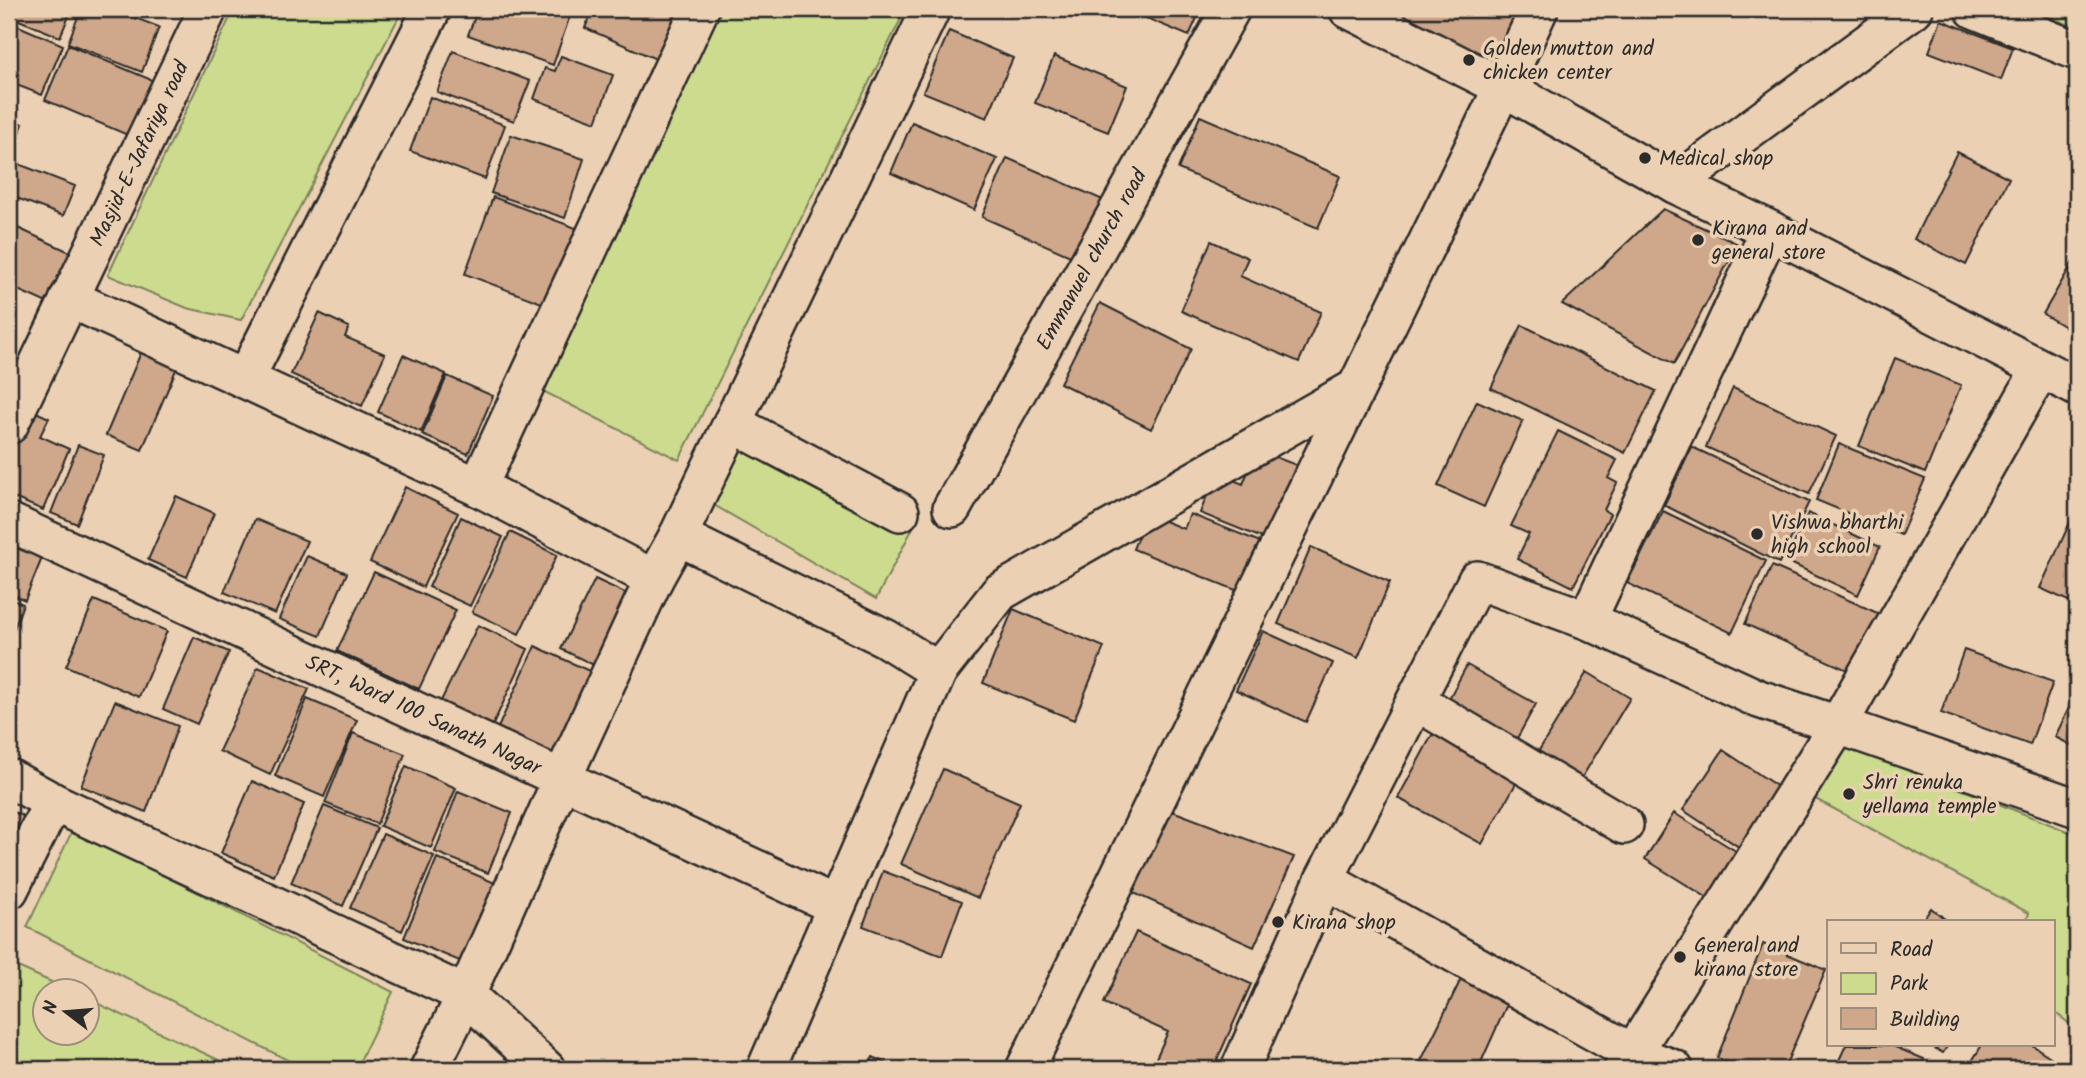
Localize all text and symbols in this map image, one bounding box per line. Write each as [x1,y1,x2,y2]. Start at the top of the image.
place label: Golden mutton and chicken center [1483,33,1654,90]
marker: Golden mutton and chicken center [1461,52,1477,68]
street label: Masjid-E-Jafariya road [82,55,199,252]
place label: Medical shop [1659,143,1773,176]
marker: Medical shop [1637,150,1653,166]
street label: Emmanuel church road [1028,163,1157,357]
place label: Kirana and general store [1711,213,1826,270]
marker: Kirana and general store [1690,232,1706,248]
place label: Vishwa bharthi high school [1771,507,1904,564]
marker: Vishwa bharthi high school [1749,526,1765,542]
street label: SRT, Ward 100 Sanath Nagar [299,647,547,785]
place label: Shri renuka yellama temple [1862,767,1997,824]
marker: Shri renuka yellama temple [1841,786,1857,802]
place label: Kirana shop [1292,907,1395,940]
marker: Kirana shop [1270,914,1286,930]
legend [1827,920,2054,1046]
place label: General and kirana store [1694,930,1799,987]
text: Road [1890,934,1933,967]
marker: General and kirana store [1672,949,1688,965]
text: Park [1890,968,1928,1001]
north arrow [32,976,102,1046]
text: N [36,998,68,1018]
text: Building [1890,1004,1960,1037]

